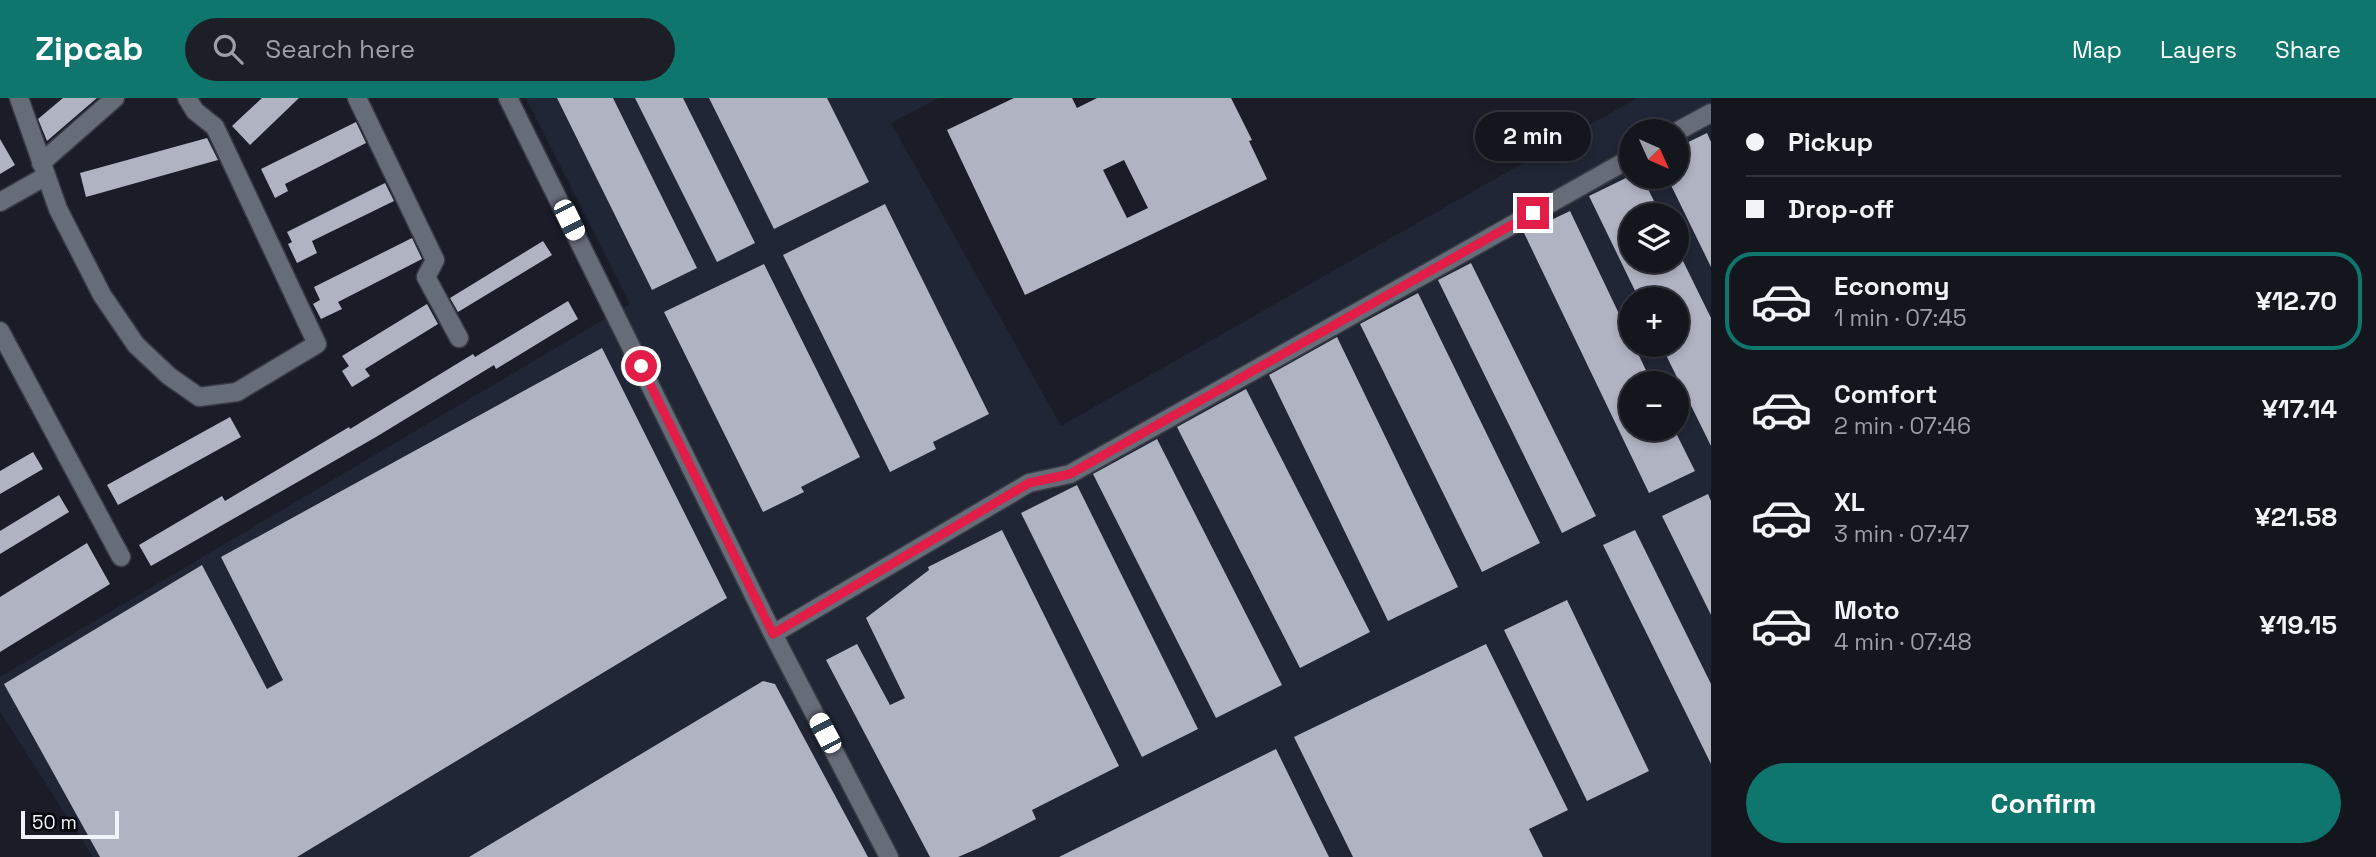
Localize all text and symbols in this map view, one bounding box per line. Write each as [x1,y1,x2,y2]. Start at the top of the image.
search box [185,18,675,81]
text: Zipcab [35,28,143,70]
icon: search [209,30,247,68]
text: Search here [265,32,415,66]
text: Map [2072,34,2122,65]
text: Layers [2160,34,2237,65]
text: Share [2275,34,2341,65]
callout: 2 min [1475,111,1591,160]
north arrow [1619,119,1689,189]
map controls [1619,119,1689,441]
text: 2 min [1503,121,1563,151]
text: Pickup [1788,125,1873,159]
text: Drop-off [1788,192,1894,226]
car [551,197,588,243]
route end [1517,197,1549,229]
button: layers [1619,203,1689,273]
text: Economy [1834,269,1950,303]
icon: car [1750,270,1813,333]
text: ¥12.70 [2256,284,2337,318]
button: + [1619,287,1689,357]
text: 1 min · 07:45 [1834,303,1966,333]
route start [625,350,657,382]
button: − [1619,371,1689,441]
text: Comfort [1834,377,1937,411]
icon: car [1750,378,1813,441]
text: ¥17.14 [2262,392,2337,426]
text: 2 min · 07:46 [1834,411,1971,441]
text: XL [1834,485,1865,519]
icon: car [1750,486,1813,549]
text: ¥21.58 [2255,500,2337,534]
text: 3 min · 07:47 [1834,519,1969,549]
text: Moto [1834,593,1900,627]
icon: car [1750,594,1813,657]
text: ¥19.15 [2260,608,2337,642]
text: 4 min · 07:48 [1834,627,1972,657]
car [806,710,845,756]
button: Confirm [1746,763,2341,843]
scale bar [21,808,119,840]
text: 50 m [32,810,77,835]

